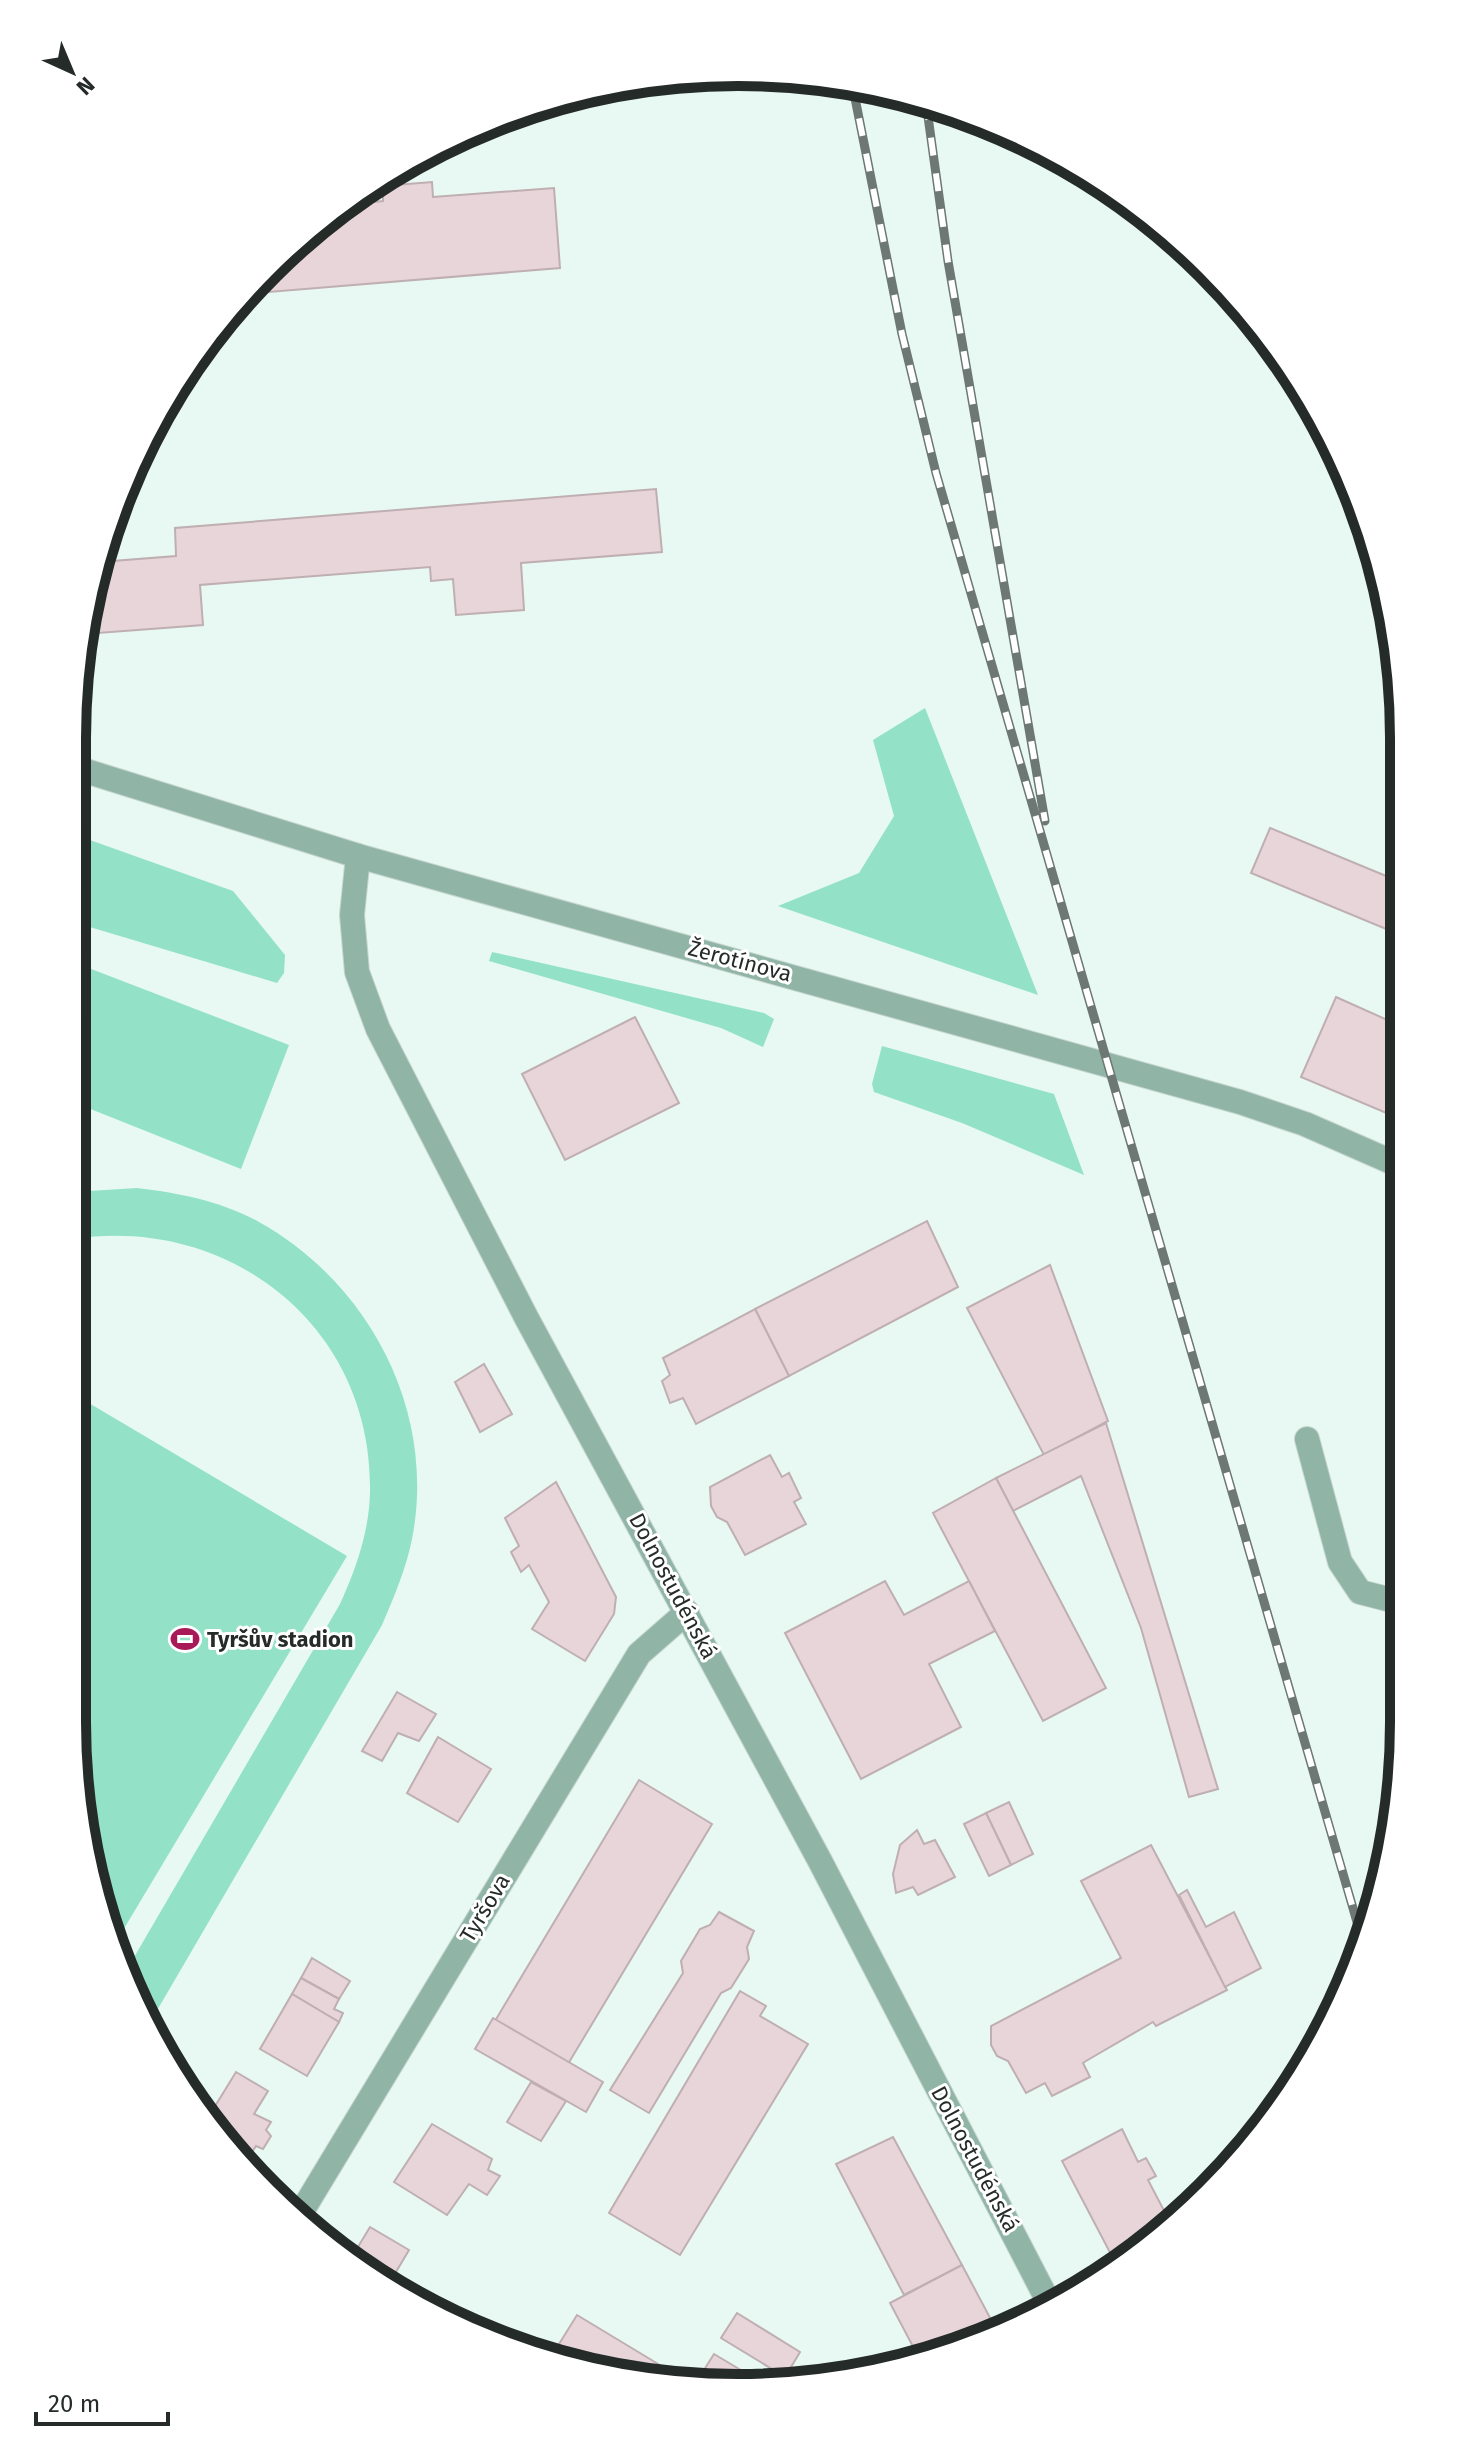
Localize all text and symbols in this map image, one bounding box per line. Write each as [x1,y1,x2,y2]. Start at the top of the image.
north arrow [32,32,112,112]
text: N [71,71,100,101]
street label: Žerotínova [685,934,795,988]
street label: Dolnostudénská [623,1508,723,1664]
sports icon: Tyršův stadion [170,1624,200,1654]
place label: Tyršův stadion [207,1626,354,1653]
street label: Tyršova [454,1869,516,1947]
street label: Dolnostudénská [925,2081,1025,2237]
scale bar [36,2376,168,2426]
text: 20 m [48,2390,100,2418]

